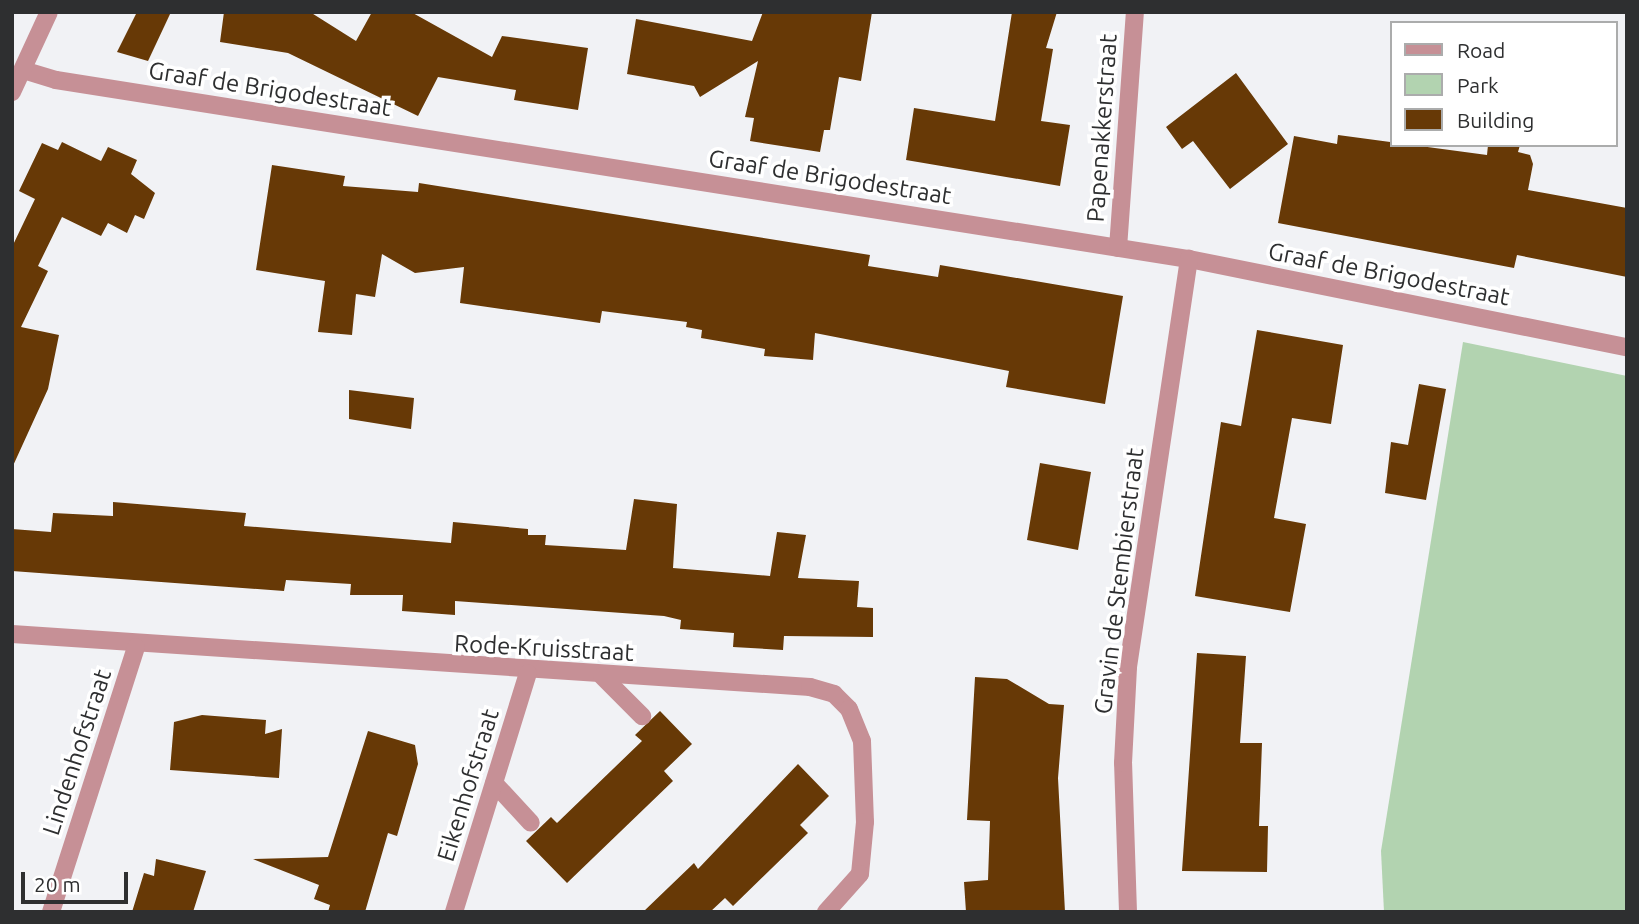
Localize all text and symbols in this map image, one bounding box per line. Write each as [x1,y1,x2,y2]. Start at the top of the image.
legend [1390,21,1618,147]
street label: Papenakkerstraat [1081,33,1123,223]
text: Road [1457,38,1505,62]
street label: Graaf de Brigodestraat [147,56,393,122]
text: Park [1457,73,1499,97]
text: Building [1457,108,1534,132]
street label: Graaf de Brigodestraat [707,144,953,210]
street label: Graaf de Brigodestraat [1266,236,1512,312]
street label: Gravin de Stembierstraat [1088,446,1150,716]
street label: Rode-Kruisstraat [453,629,635,667]
street label: Lindenhofstraat [37,665,117,839]
street label: Eikenhofstraat [431,705,505,865]
scale bar [24,858,131,902]
text: 20 m [34,872,81,896]

